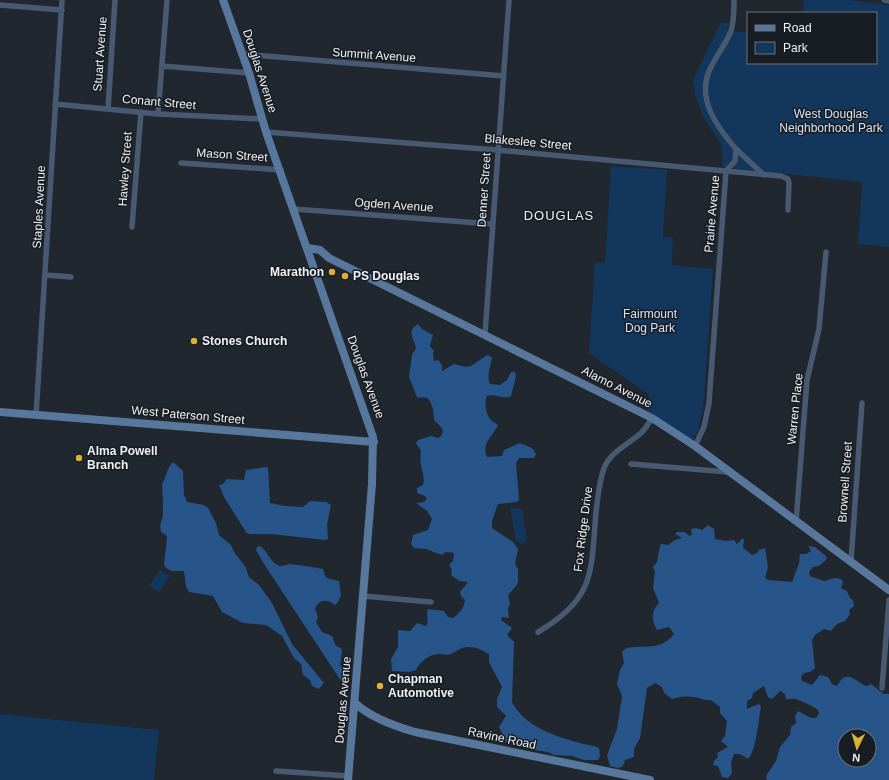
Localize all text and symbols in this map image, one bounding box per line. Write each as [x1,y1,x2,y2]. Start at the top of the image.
legend [747,12,877,64]
street label: Stuart Avenue [90,16,110,92]
text: Road [783,21,812,35]
street label: Douglas Avenue [240,27,280,115]
text: Park [783,41,809,55]
street label: Summit Avenue [332,45,417,65]
street label: Conant Street [122,92,197,112]
park label: West Douglas Neighborhood Park [779,107,884,135]
street label: Hawley Street [115,131,135,207]
street label: Blakeslee Street [484,131,573,153]
street label: Mason Street [196,146,269,165]
street label: Denner Street [474,152,494,228]
street label: Staples Avenue [30,165,48,249]
street label: Prairie Avenue [702,174,722,253]
street label: Ogden Avenue [354,195,434,215]
district label: DOUGLAS [524,208,594,223]
place label: Marathon [270,265,324,279]
marker: Marathon [327,267,337,277]
place label: PS Douglas [353,269,420,283]
marker: PS Douglas [340,271,350,281]
park label: Fairmount Dog Park [623,307,678,335]
place label: Stones Church [202,334,287,348]
street label: Douglas Avenue [345,334,388,421]
marker: Stones Church [189,336,199,346]
street label: Alamo Avenue [579,363,655,411]
street label: Warren Place [784,372,806,446]
street label: West Paterson Street [131,403,246,427]
street label: Brownell Street [835,440,855,523]
place label: Alma Powell Branch [87,444,158,472]
marker: Alma Powell Branch [74,453,84,463]
street label: Fox Ridge Drive [571,485,595,573]
street label: Douglas Avenue [332,656,354,744]
place label: Chapman Automotive [388,672,454,700]
marker: Chapman Automotive [375,681,385,691]
street label: Ravine Road [467,724,537,752]
north arrow [837,728,877,768]
text: N [852,752,861,764]

